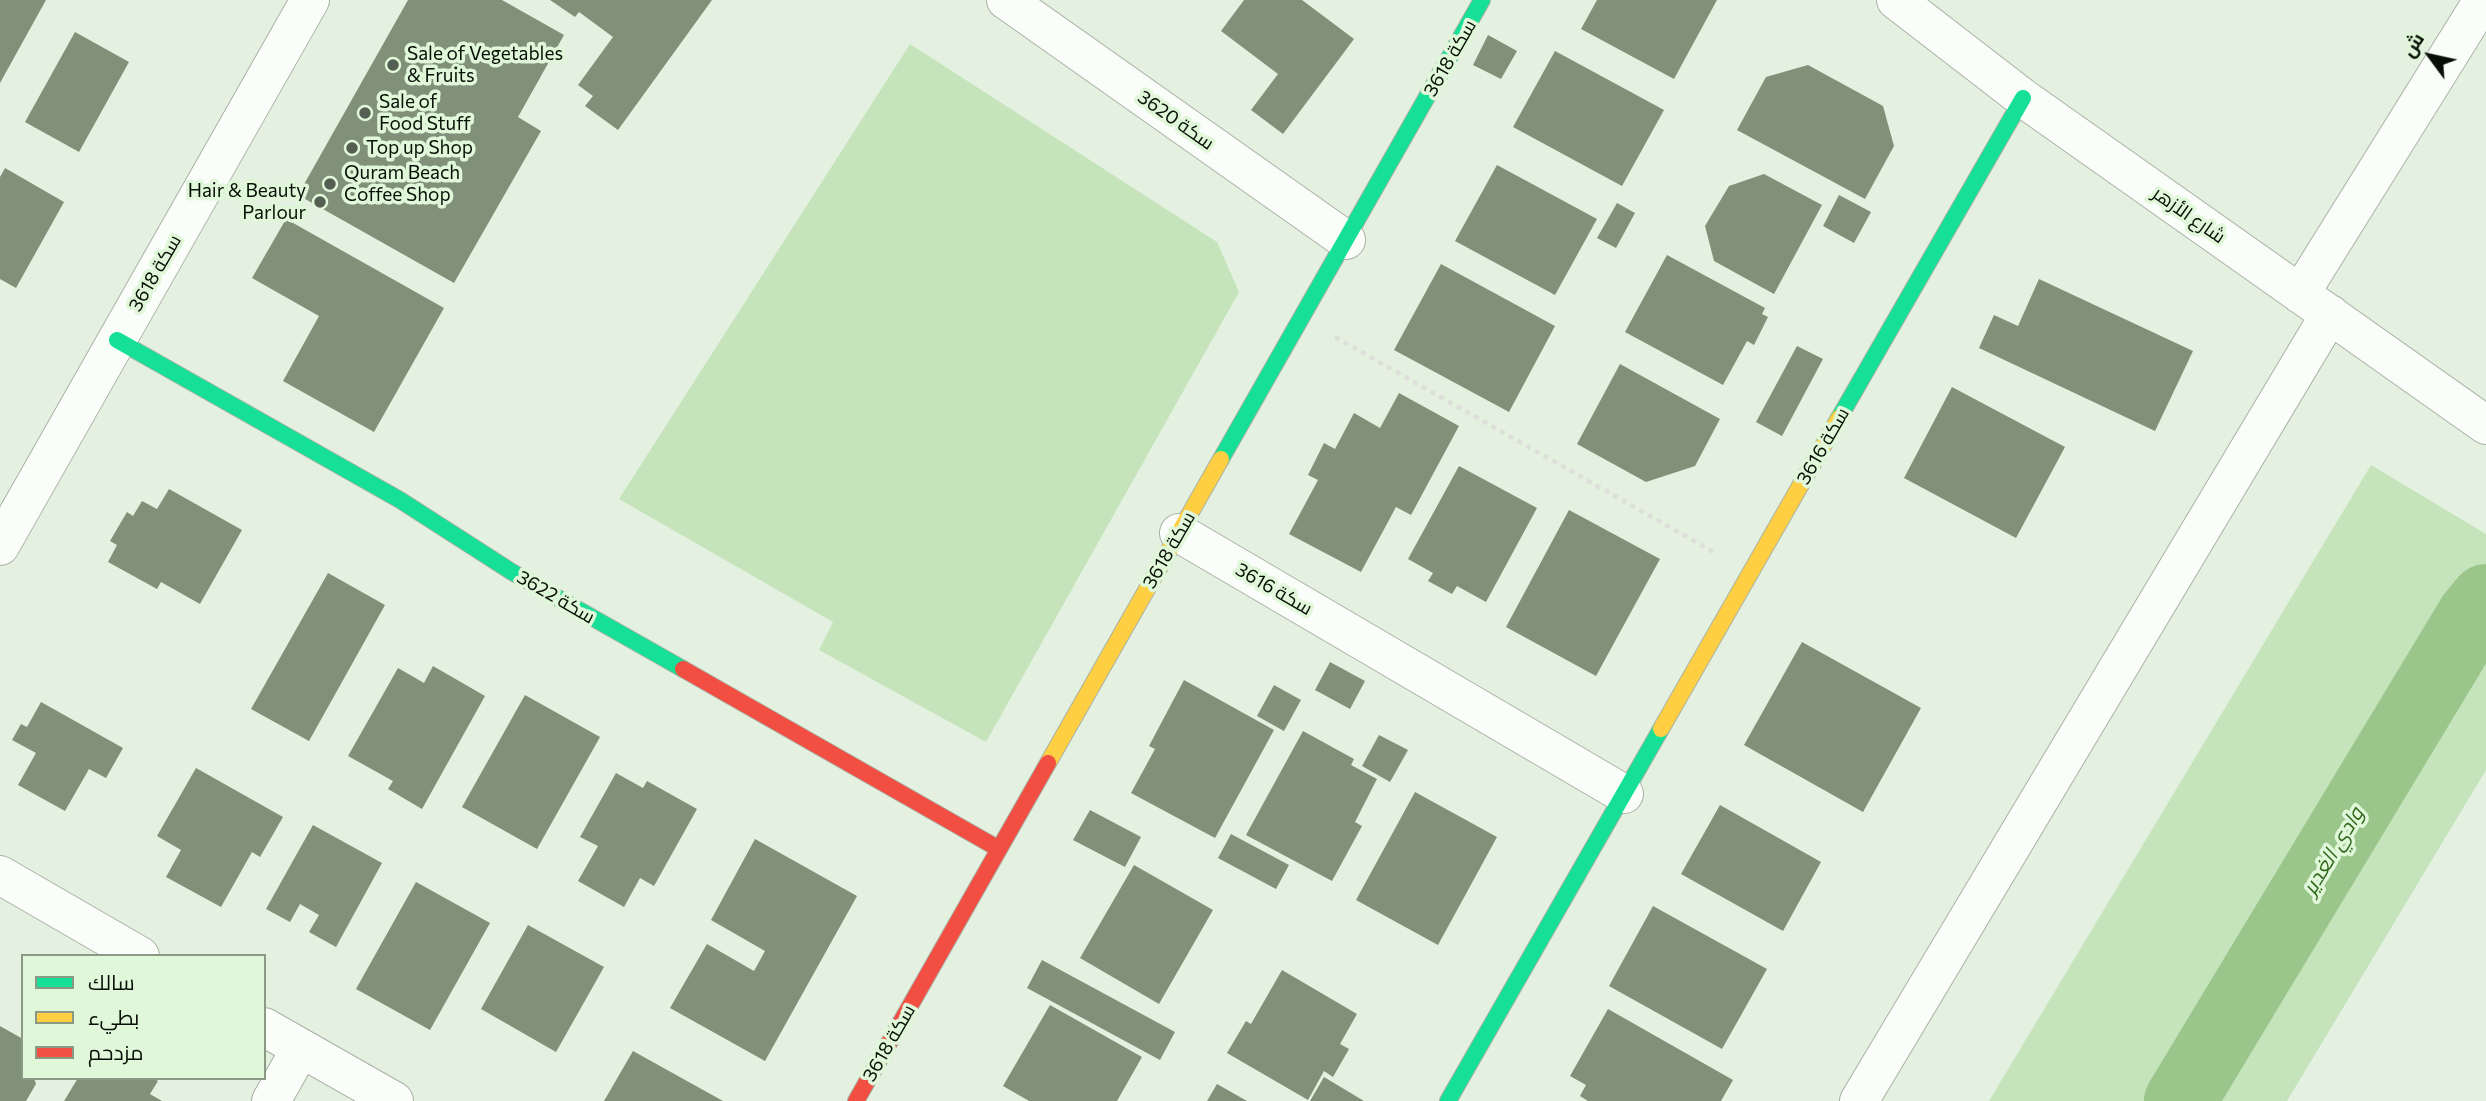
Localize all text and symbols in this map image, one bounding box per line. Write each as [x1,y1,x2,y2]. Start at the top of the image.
street label: سكة 3618 [1419,16,1481,100]
north arrow [2395,21,2465,91]
text: ش [2396,28,2428,61]
place label: Sale of Vegetables & Fruits [407,43,563,87]
marker: Sale of Vegetables & Fruits [385,57,401,73]
street label: سكة 3620 [1133,85,1219,155]
place label: Sale of Food Stuff [379,91,471,135]
marker: Sale of Food Stuff [357,105,373,121]
place label: Top up Shop [366,137,473,159]
marker: Top up Shop [344,140,360,156]
place label: Quram Beach Coffee Shop [344,162,460,206]
marker: Quram Beach Coffee Shop [322,176,338,192]
place label: Hair & Beauty Parlour [188,180,306,224]
street label: شارع الأزهر [2148,182,2230,248]
marker: Hair & Beauty Parlour [312,194,328,210]
street label: سكة 3618 [124,231,186,315]
street label: سكة 3616 [1792,404,1854,488]
street label: سكة 3618 [1138,508,1200,592]
street label: سكة 3616 [1232,558,1316,620]
street label: سكة 3622 [513,566,599,628]
water label: وادي الغدير [2297,803,2369,899]
legend [21,954,266,1080]
text: سالك [88,969,135,994]
street label: سكة 3618 [858,1001,920,1085]
text: بطيء [88,1004,139,1029]
text: مزدحم [88,1039,143,1064]

